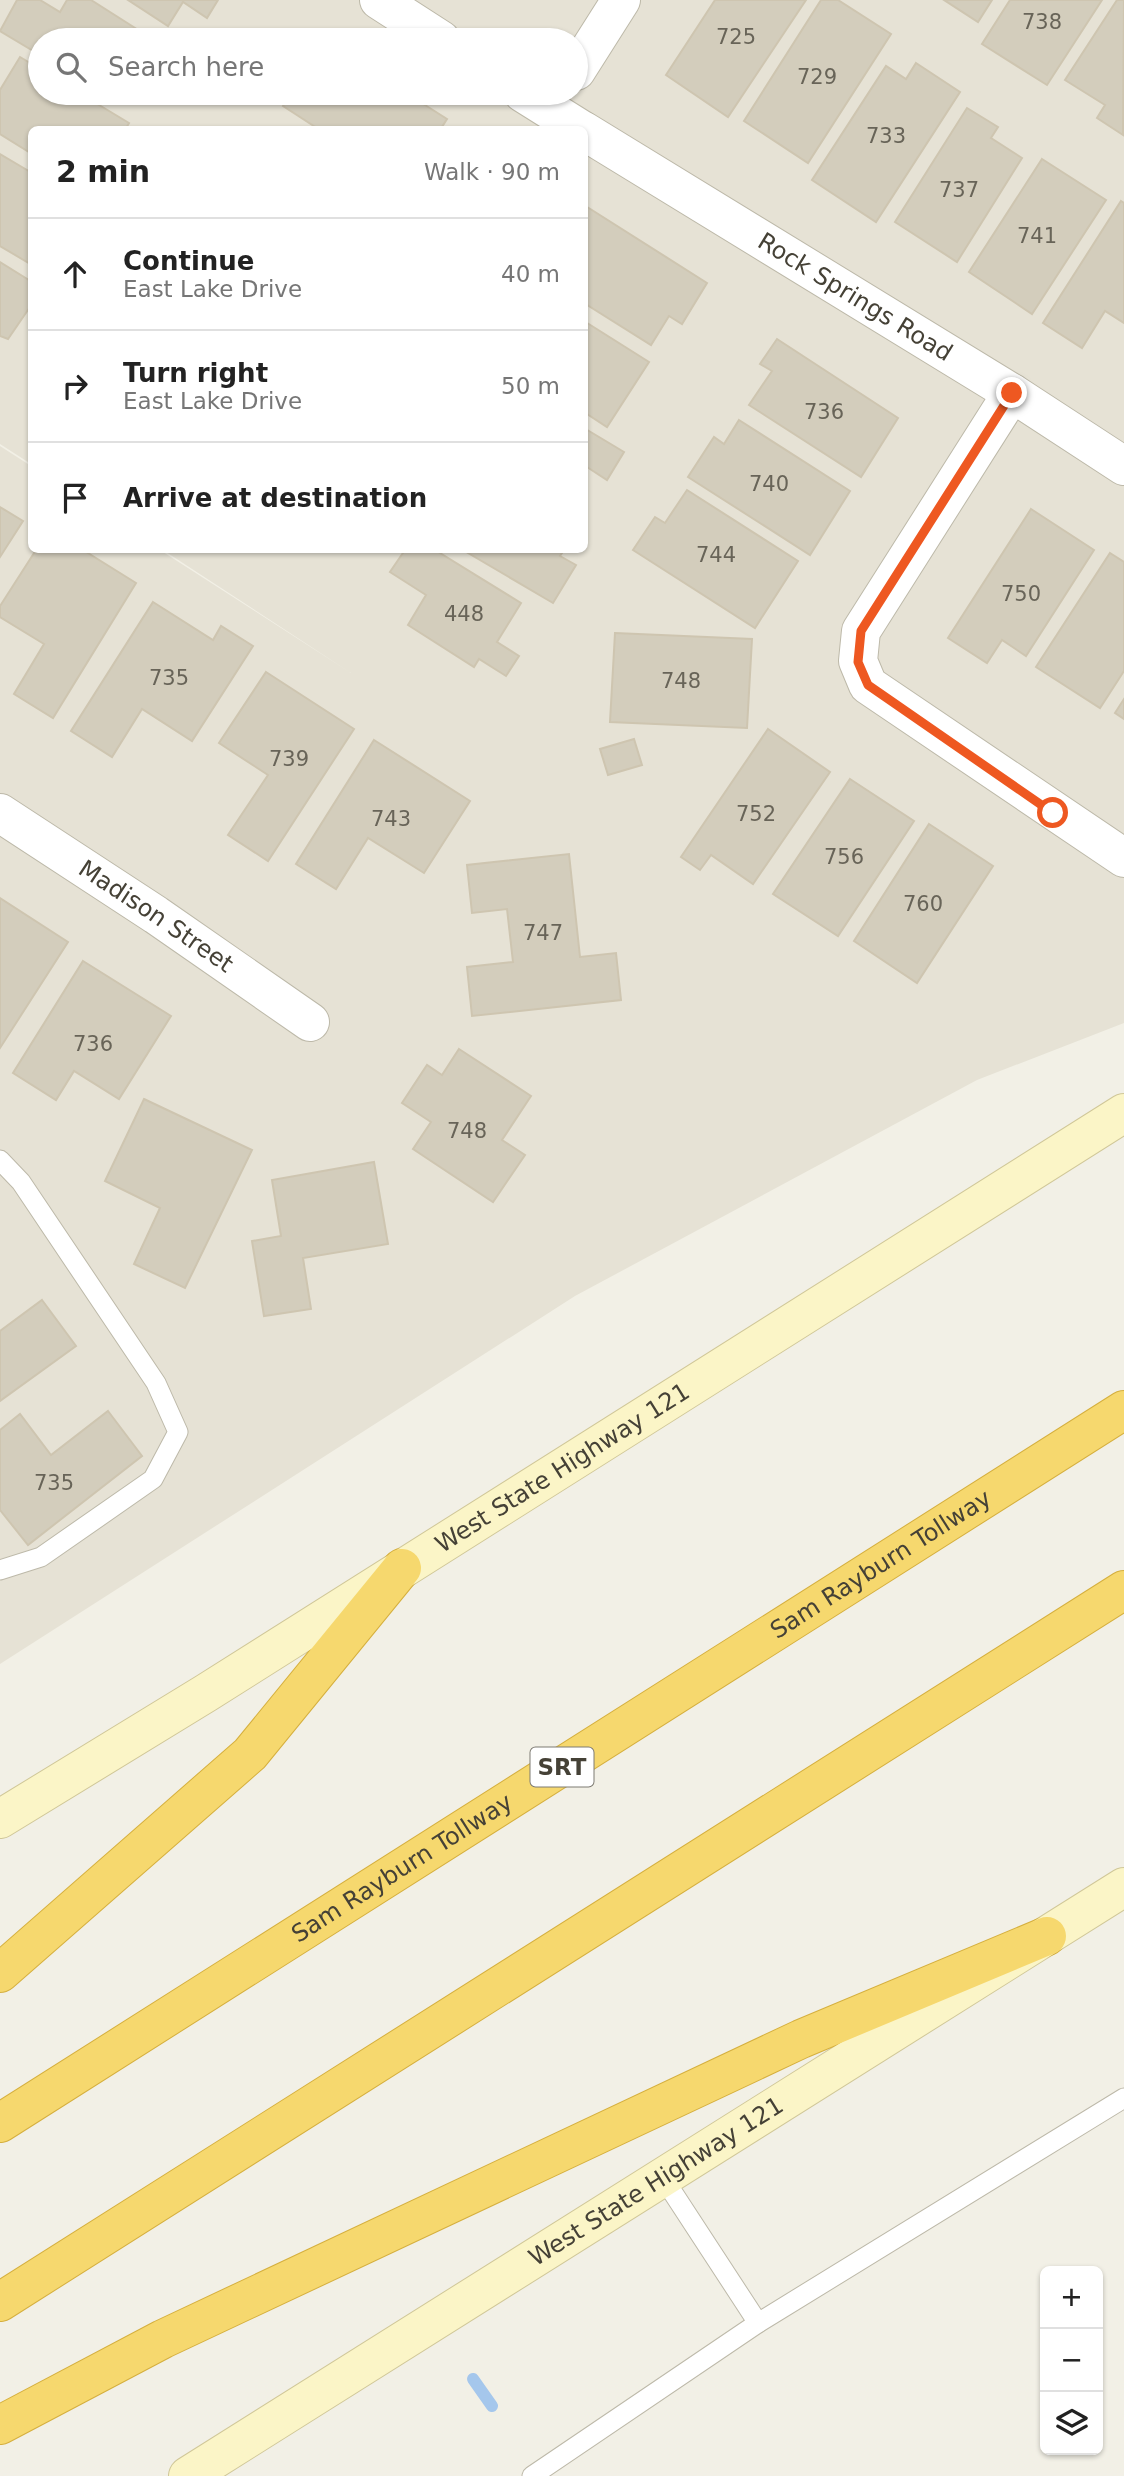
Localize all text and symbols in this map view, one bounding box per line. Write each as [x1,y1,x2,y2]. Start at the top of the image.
house number: 738 [1022,10,1062,34]
house number: 725 [716,25,756,49]
search box [28,28,588,105]
icon: search [52,48,90,86]
text: Search here [108,52,264,82]
house number: 729 [797,65,837,89]
house number: 733 [866,124,906,148]
text: 2 min [56,154,150,189]
text: Walk · 90 m [424,159,560,185]
house number: 737 [939,178,979,202]
house number: 741 [1017,224,1057,248]
street label: Rock Springs Road [753,227,958,367]
text: Continue [123,246,254,276]
icon: ahead [56,255,94,293]
text: 40 m [501,261,560,287]
text: East Lake Drive [123,276,302,302]
text: Turn right [123,358,268,388]
icon: right [56,367,94,405]
text: 50 m [501,373,560,399]
route end [996,377,1027,408]
text: East Lake Drive [123,388,302,414]
house number: 736 [804,400,844,424]
house number: 740 [749,472,789,496]
icon: arrive [56,479,94,517]
text: Arrive at destination [123,483,427,513]
house number: 744 [696,543,736,567]
house number: 750 [1001,582,1041,606]
house number: 448 [444,602,484,626]
house number: 735 [149,666,189,690]
house number: 748 [661,669,701,693]
house number: 739 [269,747,309,771]
route start [1037,797,1068,828]
house number: 752 [736,802,776,826]
house number: 743 [371,807,411,831]
house number: 756 [824,845,864,869]
street label: Madison Street [73,854,239,978]
house number: 760 [903,892,943,916]
house number: 747 [523,921,563,945]
house number: 736 [73,1032,113,1056]
house number: 748 [447,1119,487,1143]
street label: West State Highway 121 [430,1377,695,1558]
house number: 735 [34,1471,74,1495]
street label: Sam Rayburn Tollway [765,1484,996,1645]
road number: SRT [530,1748,594,1786]
street label: Sam Rayburn Tollway [286,1788,518,1948]
street label: West State Highway 121 [524,2091,788,2272]
map controls [1040,2266,1103,2455]
button: + [1040,2266,1103,2329]
button: − [1040,2329,1103,2392]
button: layers [1040,2392,1103,2455]

